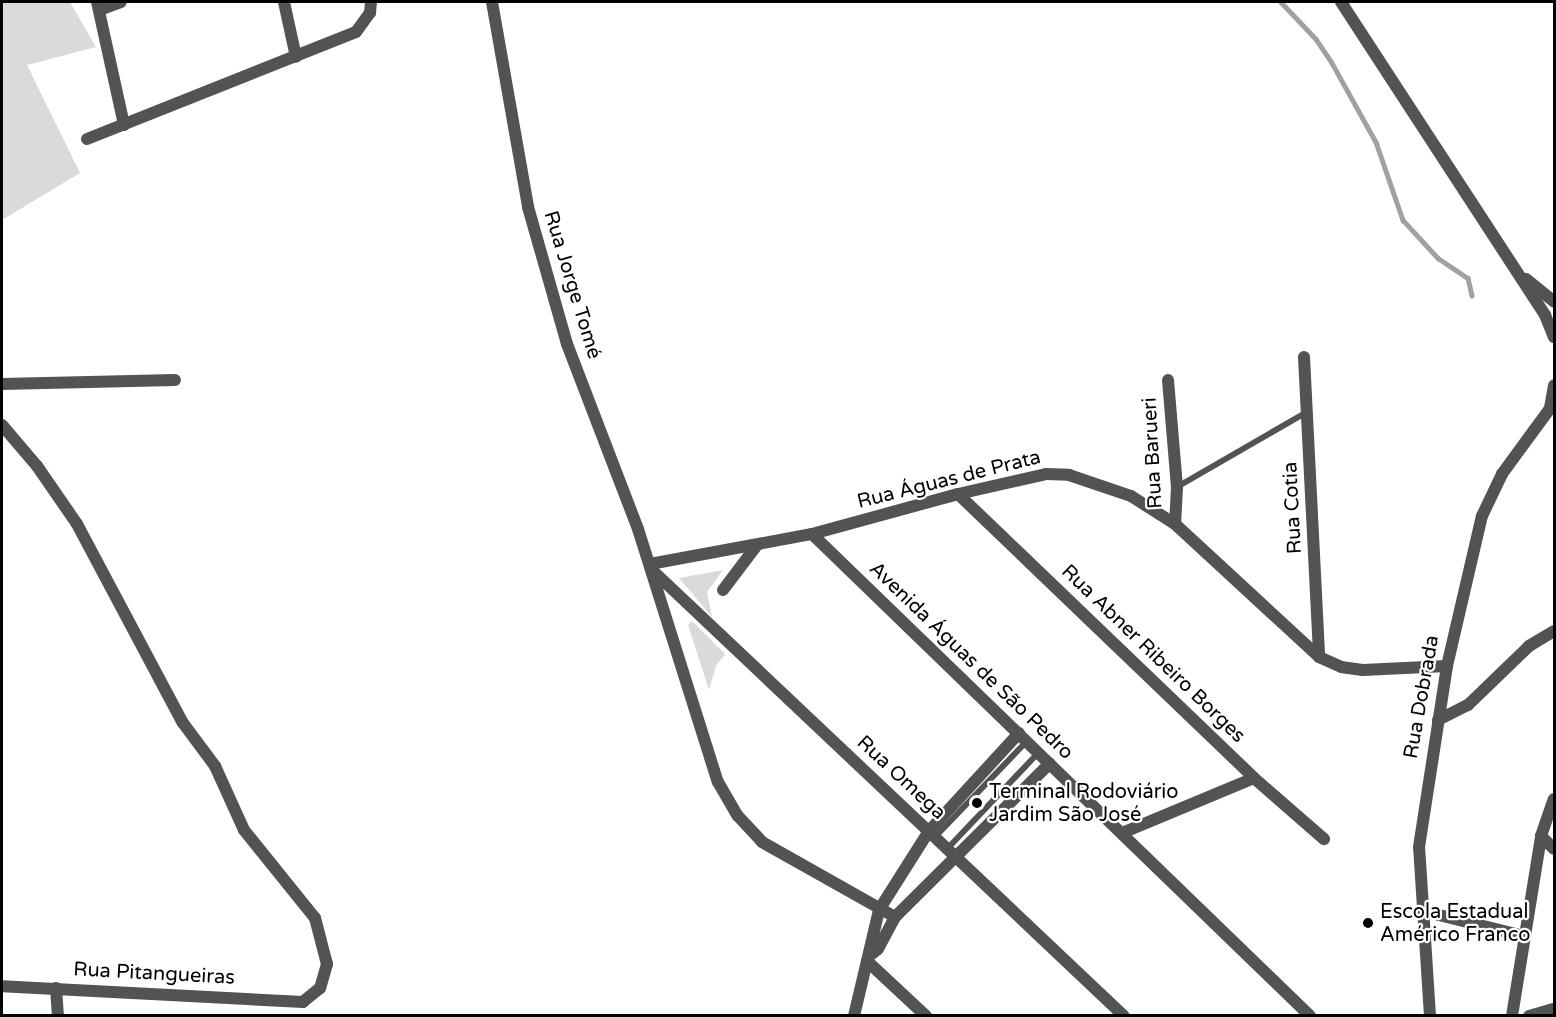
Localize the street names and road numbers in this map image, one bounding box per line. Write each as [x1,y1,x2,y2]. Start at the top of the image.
street label: Rua Jorge Tomé [538,208,606,362]
street label: Rua Barueri [1138,397,1168,509]
street label: Rua Águas de Prata [855,446,1043,514]
street label: Rua Cotia [1279,461,1307,555]
street label: Avenida Águas de São Pedro [864,557,1078,765]
street label: Rua Abner Ribeiro Borges [1056,560,1250,748]
street label: Rua Dobrada [1399,633,1445,761]
street label: Rua Omega [852,731,950,825]
street label: Rua Pitangueiras [73,958,235,990]

